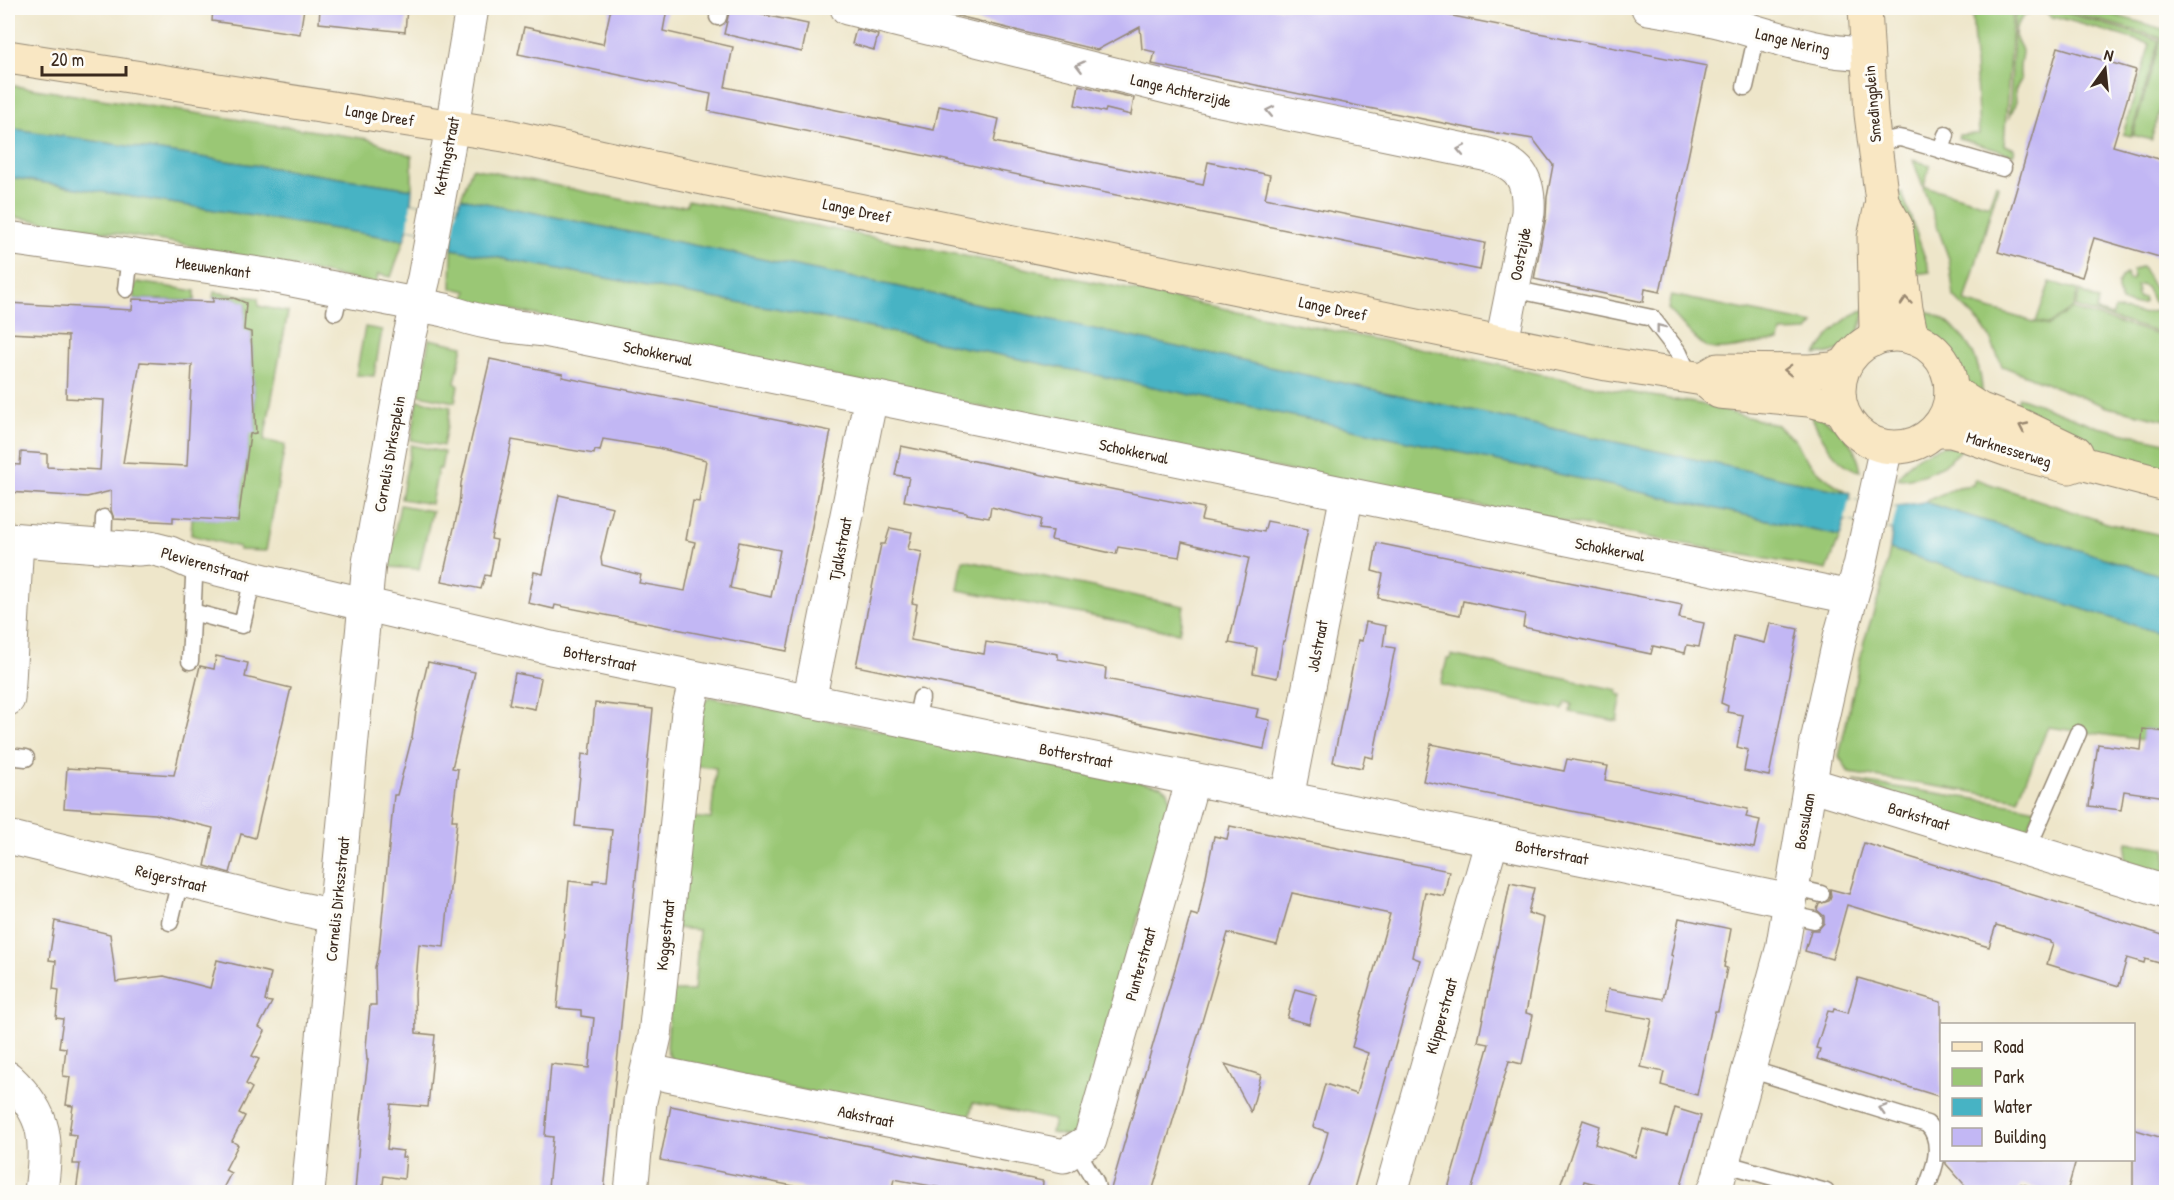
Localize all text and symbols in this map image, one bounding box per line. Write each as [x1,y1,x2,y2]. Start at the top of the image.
street label: Lange Nering [1754,22,1832,60]
scale bar [42,39,126,77]
north arrow [2075,39,2135,99]
text: N [2102,43,2116,66]
text: 20 m [51,47,84,72]
one-way arrow [1076,60,1086,73]
street label: Smedingplein [1858,65,1886,143]
street label: Lange Achterzijde [1129,68,1234,112]
street label: Lange Dreef [344,99,416,131]
one-way arrow [1265,105,1275,118]
street label: Kettingstraat [428,114,464,197]
one-way arrow [1456,144,1466,157]
street label: Lange Dreef [821,192,893,228]
street label: Oostzijde [1504,225,1536,283]
street label: Meeuwenkant [174,251,252,283]
street label: Lange Dreef [1297,290,1369,326]
one-way arrow [1900,296,1913,305]
one-way arrow [1656,324,1667,335]
street label: Schokkerwal [621,335,695,371]
one-way arrow [1783,364,1792,377]
street label: Cornelis Dirkszplein [368,394,410,514]
one-way arrow [2019,422,2030,434]
street label: Marknesserweg [1964,426,2054,472]
street label: Schokkerwal [1097,433,1171,469]
street label: Tjalkstraat [823,515,857,583]
street label: Schokkerwal [1573,531,1647,567]
street label: Plevierenstraat [159,541,252,587]
street label: Jolstraat [1301,618,1333,674]
street label: Botterstraat [562,640,639,677]
street label: Botterstraat [1038,737,1115,773]
street label: Bossulaan [1788,791,1820,851]
street label: Barkstraat [1886,796,1953,836]
street label: Botterstraat [1514,834,1591,870]
street label: Cornelis Dirkszstraat [319,835,355,963]
street label: Reigerstraat [133,859,209,898]
street label: Koggestraat [650,898,680,972]
street label: Punterstraat [1119,924,1161,1003]
street label: Klipperstraat [1420,975,1463,1057]
legend [1940,1023,2135,1161]
text: Road [1994,1034,2024,1059]
text: Park [1994,1064,2025,1089]
text: Water [1994,1094,2032,1119]
street label: Aakstraat [836,1099,896,1133]
one-way arrow [1878,1104,1889,1116]
text: Building [1994,1124,2046,1149]

